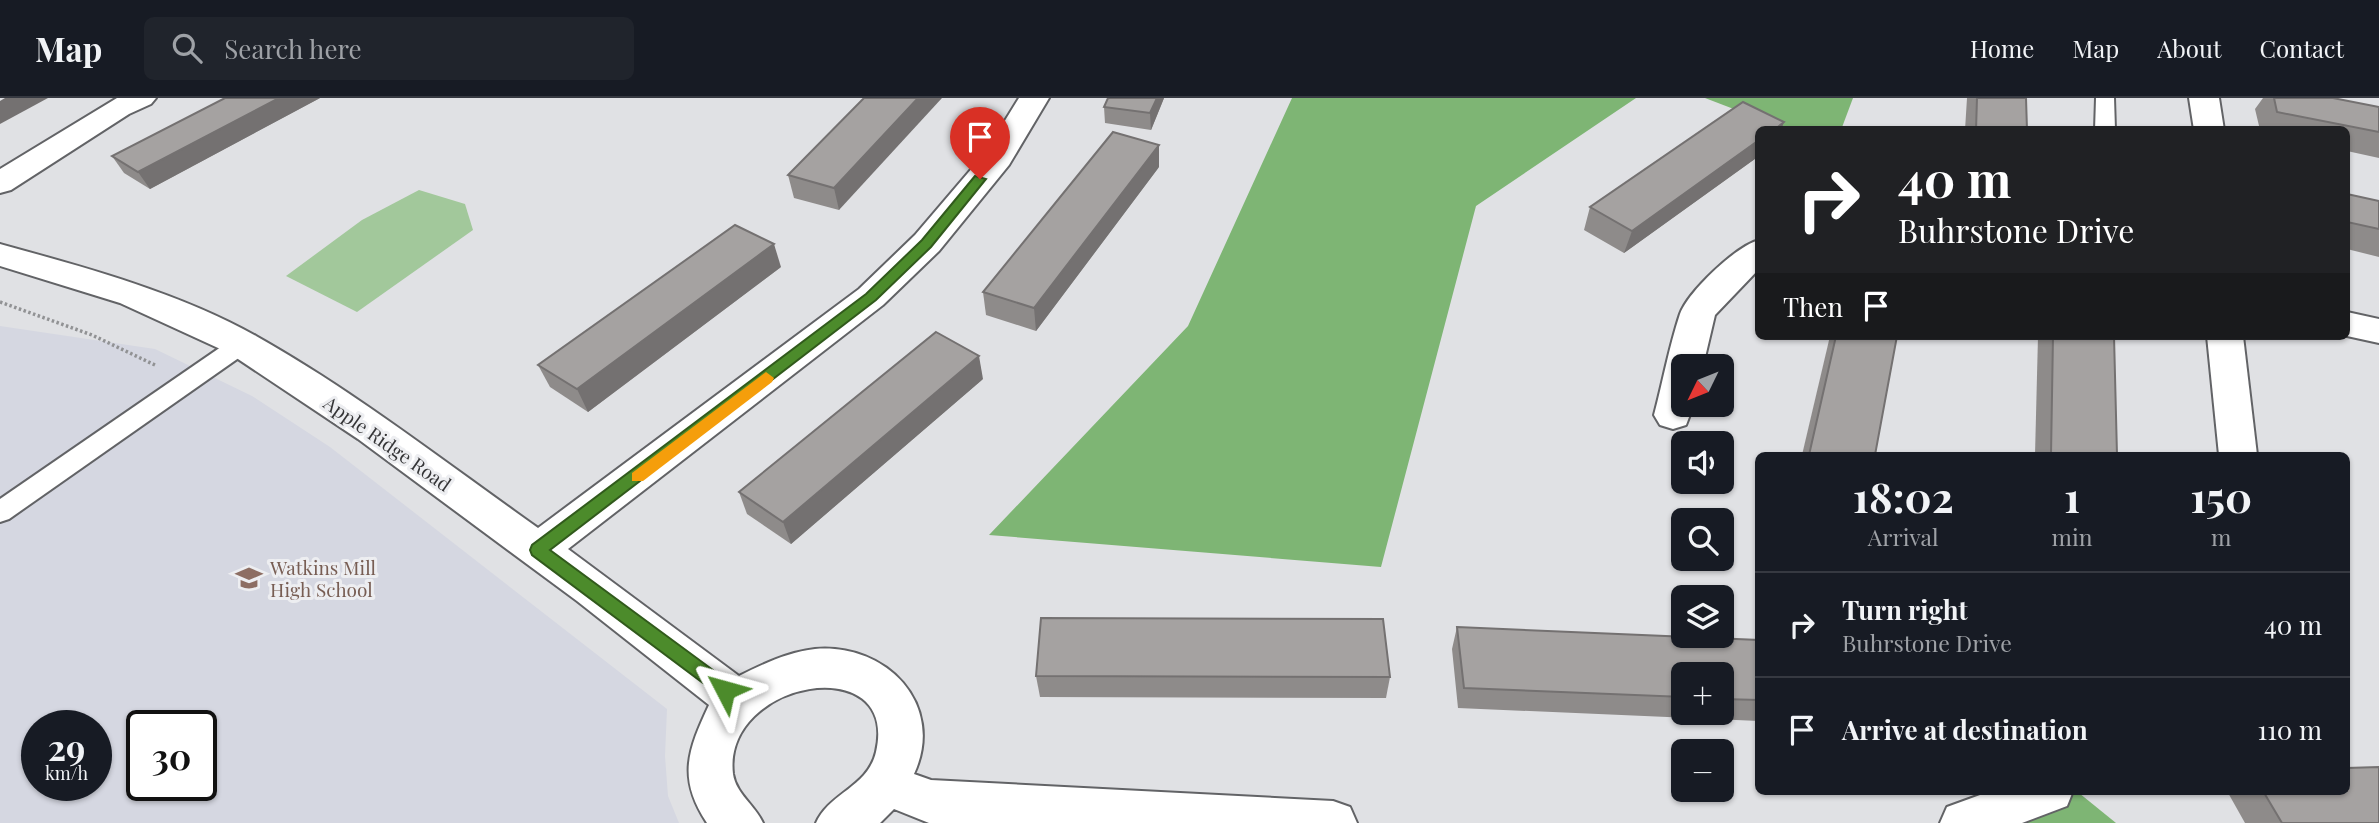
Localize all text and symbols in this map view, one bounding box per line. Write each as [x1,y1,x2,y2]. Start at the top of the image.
search box [144,17,634,80]
text: Map [35,26,102,70]
icon: search [168,29,206,67]
text: Search here [224,31,362,66]
text: Home [1970,32,2034,64]
text: Map [2072,32,2119,64]
text: About [2157,32,2221,64]
text: Contact [2259,32,2344,64]
pin [950,107,1010,179]
icon: arrive [961,118,999,156]
text: 40 m [1898,145,2011,210]
icon: right [1783,154,1874,245]
text: Buhrstone Drive [1898,208,2134,251]
icon: arrive [1857,287,1895,325]
text: Then [1783,289,1843,324]
north arrow [1671,354,1734,416]
map controls [1671,354,1734,802]
street label: Apple Ridge Road [318,389,457,497]
button: sound [1671,431,1734,494]
text: 18:02 [1853,468,1954,524]
text: 1 [2064,468,2080,524]
text: 150 [2190,468,2252,524]
button: search [1671,508,1734,571]
text: Arrival [1868,521,1939,552]
text: min [2051,521,2092,552]
text: m [2211,521,2231,552]
place label: Watkins Mill High School [269,554,377,602]
school or university icon: Watkins Mill High School [234,563,264,593]
button: layers [1671,585,1734,648]
text: Turn right [1842,592,1968,627]
icon: right [1783,606,1821,644]
text: 40 m [2264,607,2322,642]
text: Buhrstone Drive [1842,627,2012,658]
position arrow [688,653,762,727]
button: + [1671,662,1734,725]
speed limit sign: 30 [126,710,217,801]
icon: arrive [1783,711,1821,749]
text: Arrive at destination [1842,712,2088,747]
text: 110 m [2258,712,2322,747]
text: 29 [48,723,85,770]
button: − [1671,739,1734,802]
text: km/h [45,761,88,785]

